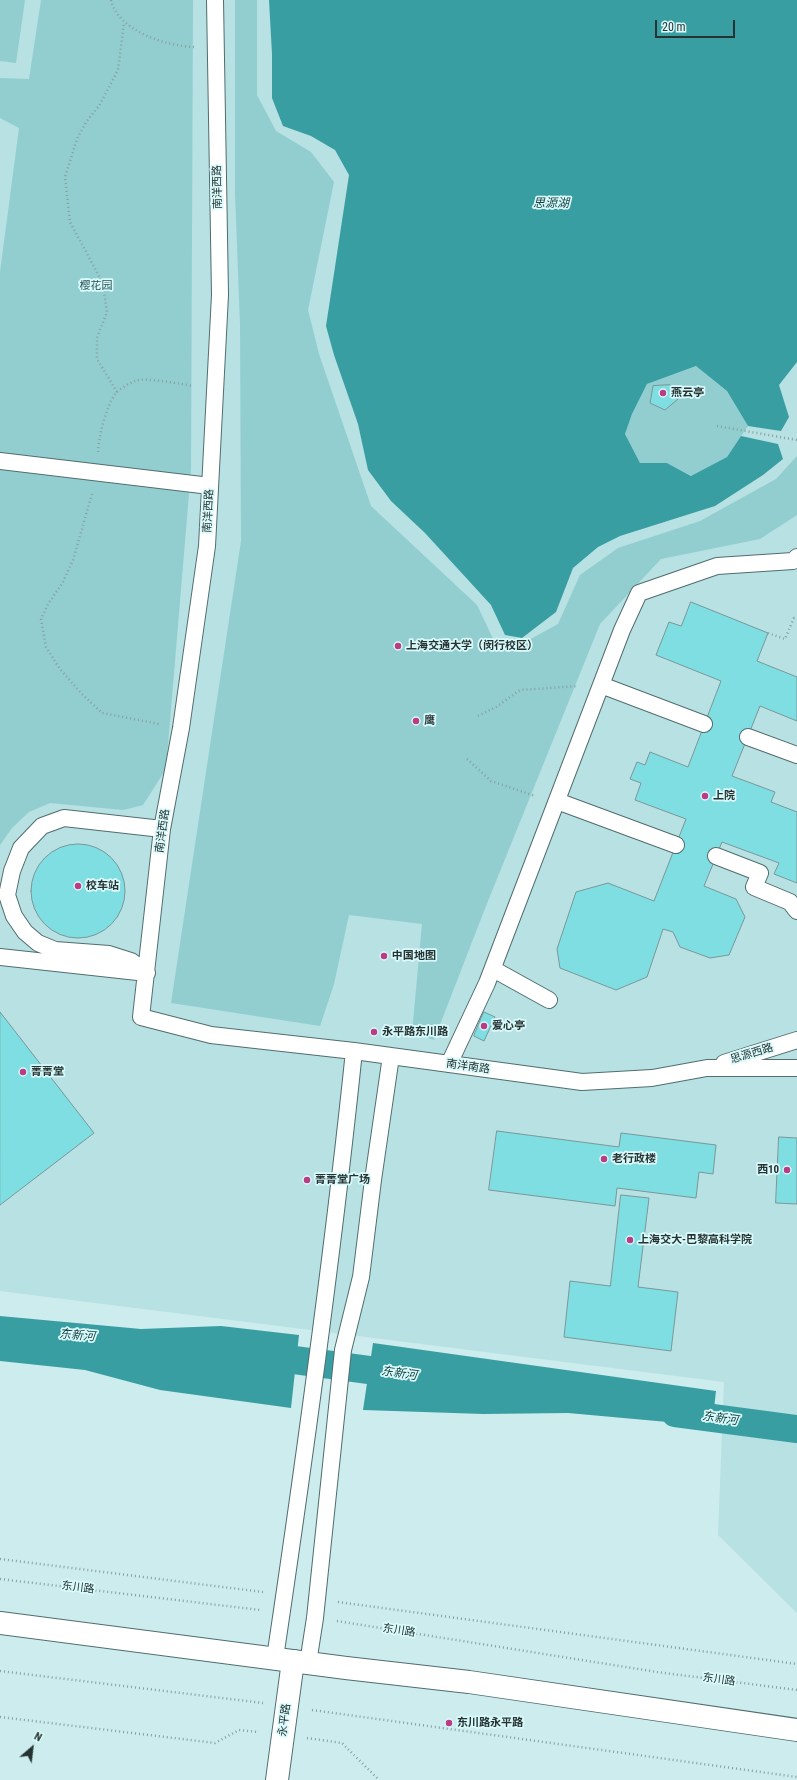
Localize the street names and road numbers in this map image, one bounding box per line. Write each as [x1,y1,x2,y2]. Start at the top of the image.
street label: 南洋西路 [211,165,225,209]
street label: 南洋西路 [201,489,217,533]
street label: 南洋西路 [153,808,173,854]
street label: 思源西路 [729,1041,775,1067]
street label: 南洋南路 [445,1057,491,1077]
street label: 东川路 [61,1579,95,1597]
street label: 东川路 [382,1622,416,1640]
street label: 东川路 [702,1671,736,1689]
street label: 永平路 [276,1703,294,1737]

